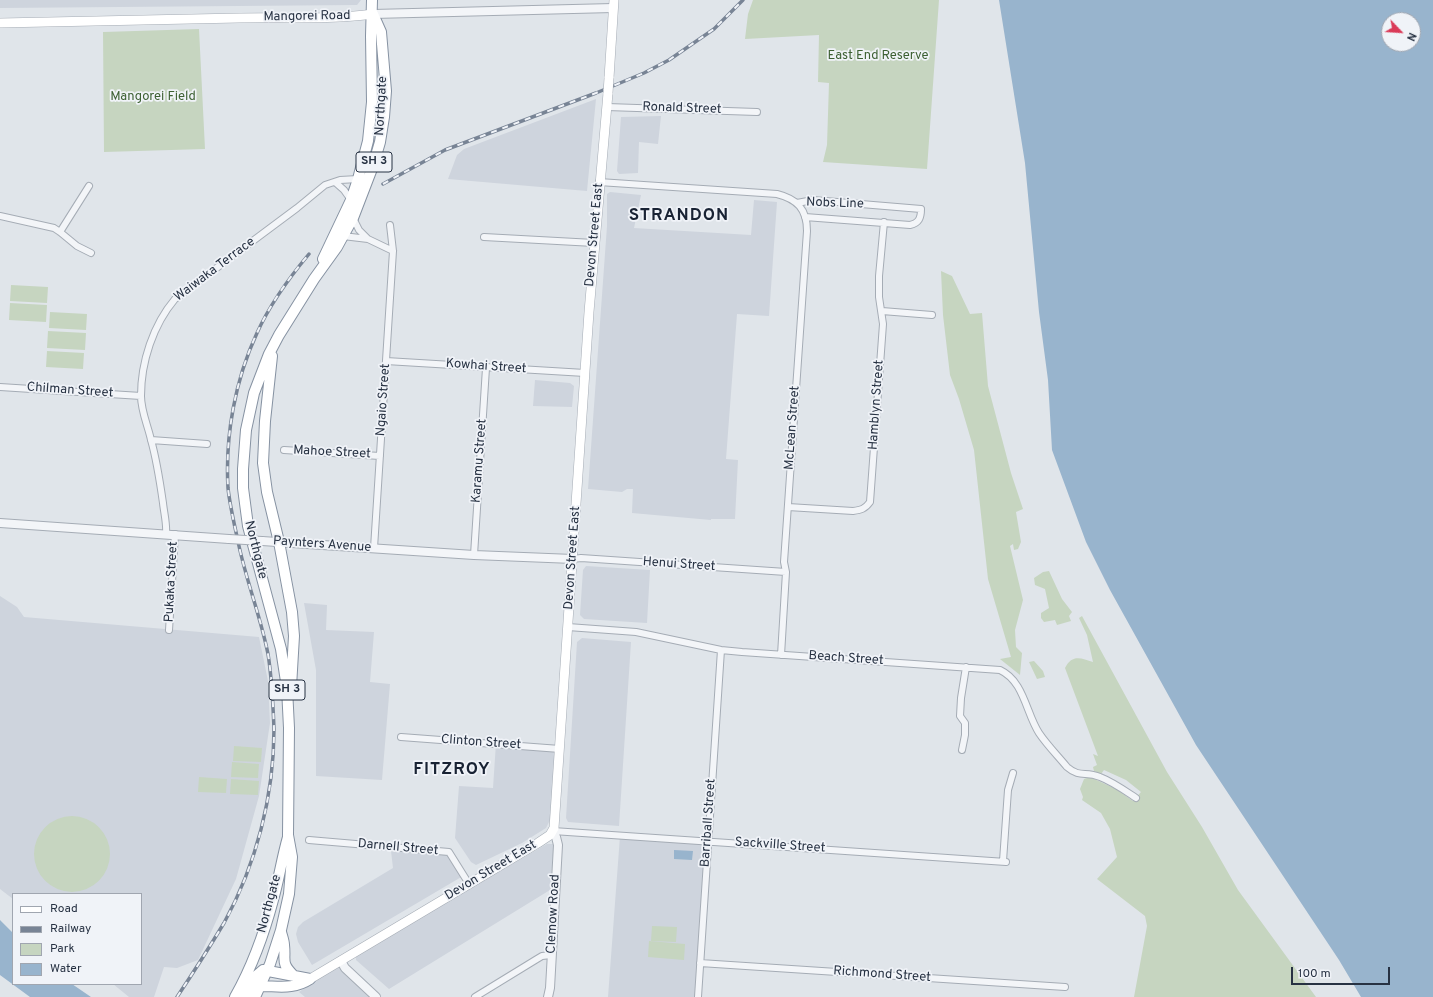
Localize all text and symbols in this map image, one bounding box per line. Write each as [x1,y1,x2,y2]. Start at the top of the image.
street label: Mangorei Road [263,8,351,26]
north arrow [1381,12,1421,52]
text: N [1403,30,1419,43]
park label: East End Reserve [827,48,929,64]
street label: Northgate [373,76,391,136]
park label: Mangorei Field [110,89,196,105]
street label: Ronald Street [642,100,722,118]
road number: SH 3 [356,152,392,172]
street label: Devon Street East [583,183,607,287]
street label: Nobs Line [806,195,864,213]
district label: STRANDON [629,207,729,227]
street label: Waiwaka Terrace [172,235,258,305]
street label: Kowhai Street [445,356,527,378]
street label: Hamblyn Street [866,359,888,451]
street label: Ngaio Street [374,363,394,437]
street label: Chilman Street [26,380,114,402]
street label: McLean Street [782,385,804,471]
street label: Karamu Street [469,418,491,504]
street label: Mahoe Street [293,443,371,463]
street label: Devon Street East [562,506,584,610]
street label: Northgate [240,519,270,581]
street label: Paynters Avenue [272,534,372,556]
street label: Pukaka Street [162,541,182,623]
street label: Henui Street [642,555,716,575]
street label: Beach Street [808,649,884,669]
road number: SH 3 [269,680,305,700]
street label: Clinton Street [440,732,522,754]
district label: FITZROY [413,761,491,781]
street label: Barriball Street [698,778,720,868]
street label: Sackville Street [734,835,826,857]
street label: Darnell Street [357,837,439,859]
street label: Devon Street East [442,838,540,904]
street label: Northgate [255,873,285,935]
street label: Clemow Road [544,874,564,954]
legend [12,893,142,985]
text: Road [50,901,78,917]
text: Railway [50,921,91,937]
text: Park [50,941,75,957]
scale bar [1293,959,1392,985]
text: Water [50,961,82,977]
street label: Richmond Street [833,964,931,986]
text: 100 m [1298,966,1331,982]

